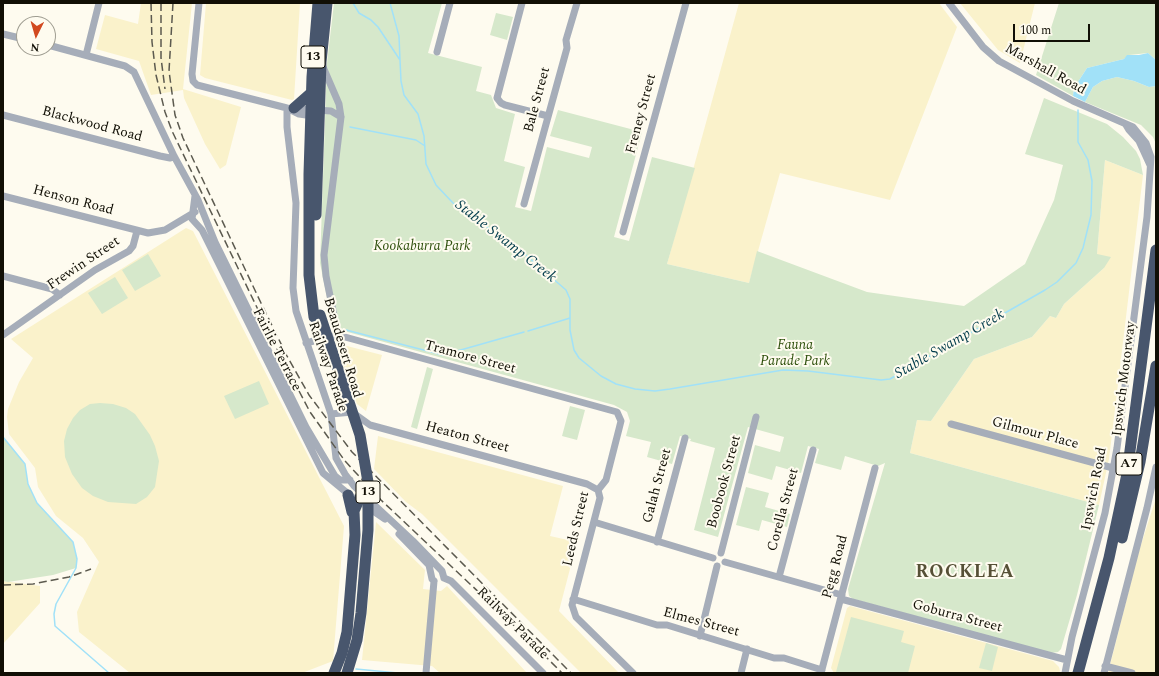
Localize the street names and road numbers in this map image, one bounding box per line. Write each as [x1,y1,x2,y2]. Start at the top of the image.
street label: Marshall Road [1002,41,1088,99]
road number: 13 [301,46,325,68]
street label: Bale Street [521,65,555,135]
street label: Freney Street [623,72,661,156]
street label: Blackwood Road [40,104,144,146]
street label: Henson Road [31,182,115,220]
street label: Frewin Street [45,234,123,294]
street label: Beaudesert Road [319,296,365,400]
street label: Fairlie Terrace [248,306,304,394]
street label: Railway Parade [304,319,350,415]
street label: Ipswich Motorway [1110,320,1140,438]
street label: Tramore Street [423,338,517,378]
street label: Gilmour Place [990,414,1080,454]
street label: Heaton Street [423,419,511,457]
street label: Boobook Street [705,434,745,530]
street label: Ipswich Road [1079,446,1111,532]
street label: Galah Street [640,447,676,525]
road number: A7 [1116,453,1142,475]
street label: Corella Street [765,467,803,553]
road number: 13 [356,481,380,503]
street label: Leeds Street [560,490,594,568]
street label: Pegg Road [819,533,853,601]
street label: Railway Parade [473,585,551,663]
street label: Goburra Street [910,597,1004,637]
street label: Elmes Street [661,605,741,641]

